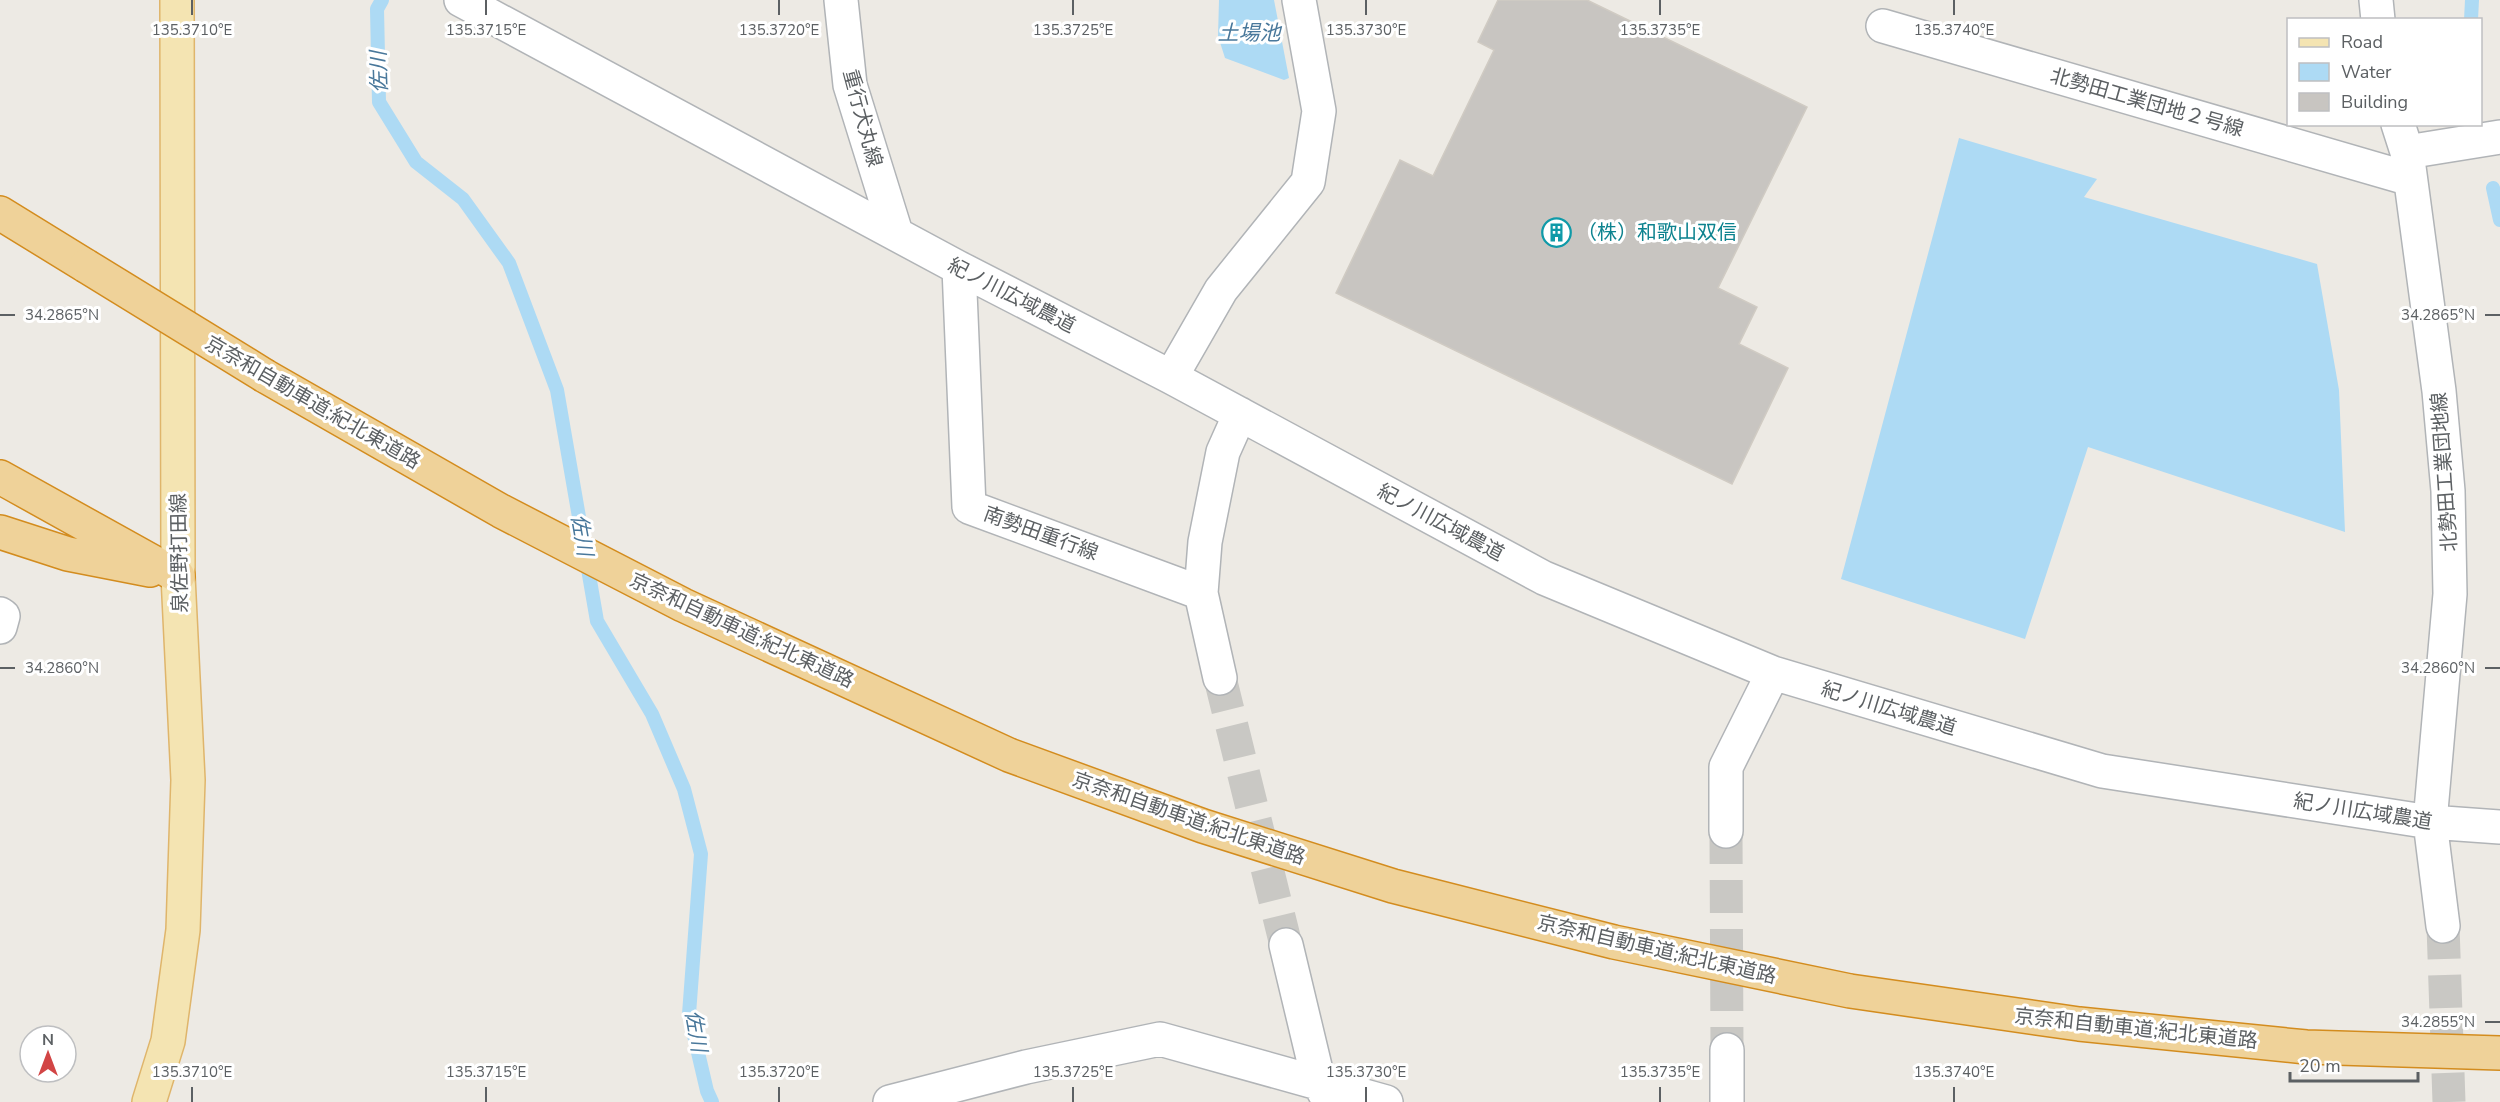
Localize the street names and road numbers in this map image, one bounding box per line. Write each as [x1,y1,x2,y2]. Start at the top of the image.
street label: 北勢田工業団地２号線 [2047,62,2247,143]
street label: 重行犬丸線 [837,66,888,170]
street label: 紀ノ川広域農道 [943,252,1080,339]
street label: 京奈和自動車道;紀北東道路 [200,330,425,475]
street label: 北勢田工業団地線 [2425,391,2464,553]
street label: 紀ノ川広域農道 [1373,478,1509,567]
street label: 泉佐野打田線 [165,493,194,613]
street label: 南勢田重行線 [980,500,1102,567]
street label: 京奈和自動車道;紀北東道路 [625,567,858,694]
street label: 紀ノ川広域農道 [1818,675,1960,742]
street label: 京奈和自動車道;紀北東道路 [1069,766,1309,871]
street label: 紀ノ川広域農道 [2292,787,2434,836]
street label: 京奈和自動車道;紀北東道路 [1535,909,1779,990]
street label: 京奈和自動車道;紀北東道路 [2013,1002,2259,1055]

